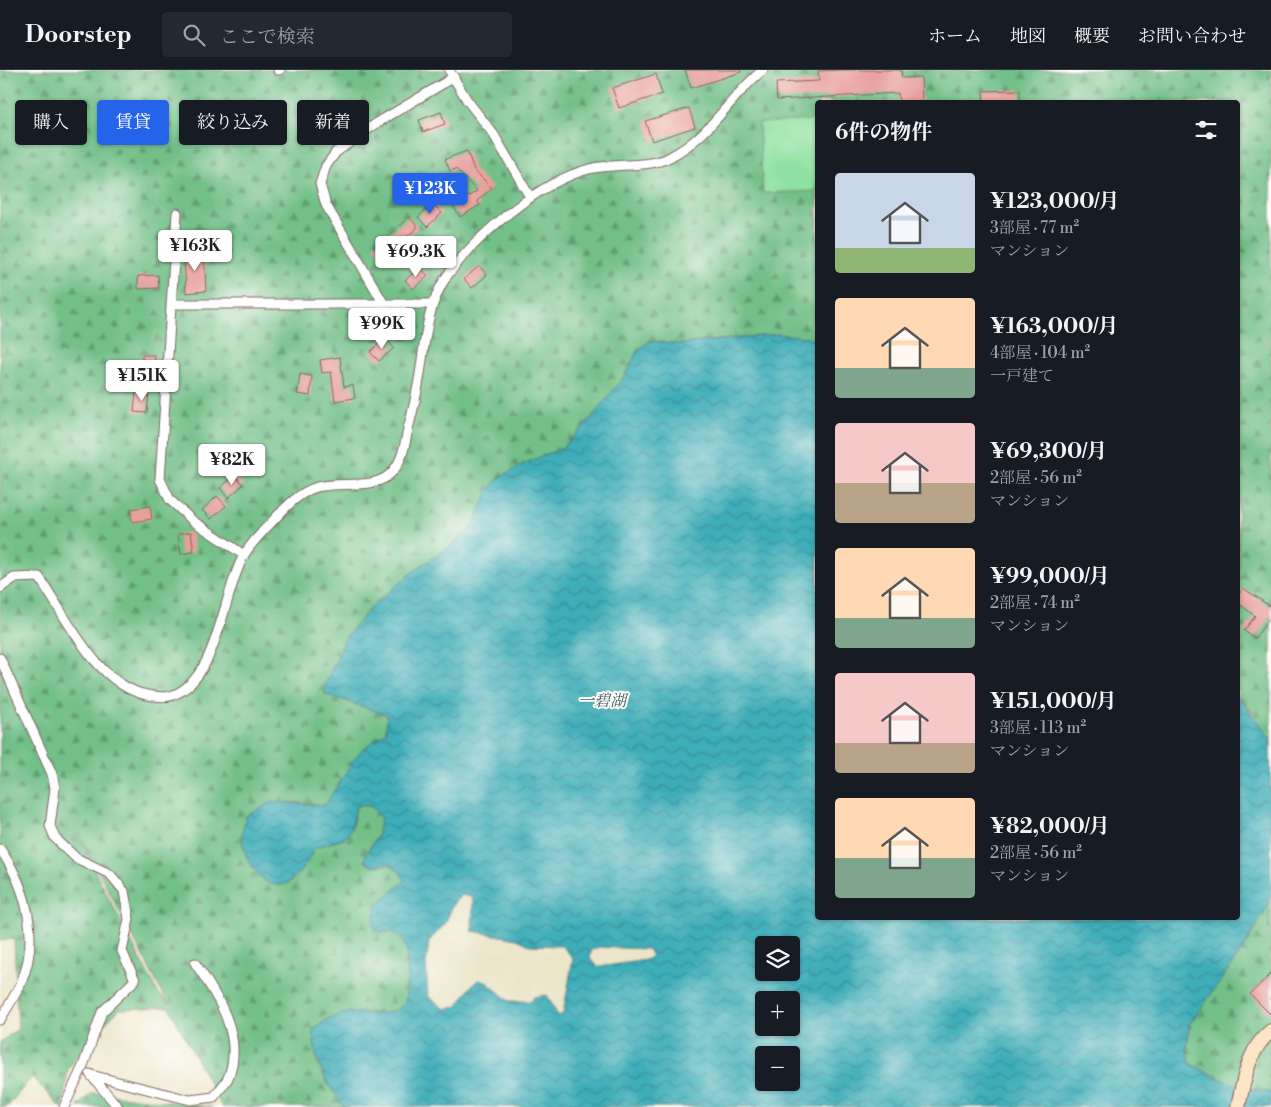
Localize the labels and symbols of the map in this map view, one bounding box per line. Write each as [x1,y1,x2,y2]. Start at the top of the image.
pin: ¥123K [395,172,465,215]
pin: ¥163K [160,230,230,272]
pin: ¥69.3K [375,236,457,278]
pin: ¥99K [352,308,412,350]
pin: ¥151K [107,360,177,402]
pin: ¥82K [202,444,262,486]
water label: 一碧湖 [578,691,629,711]

